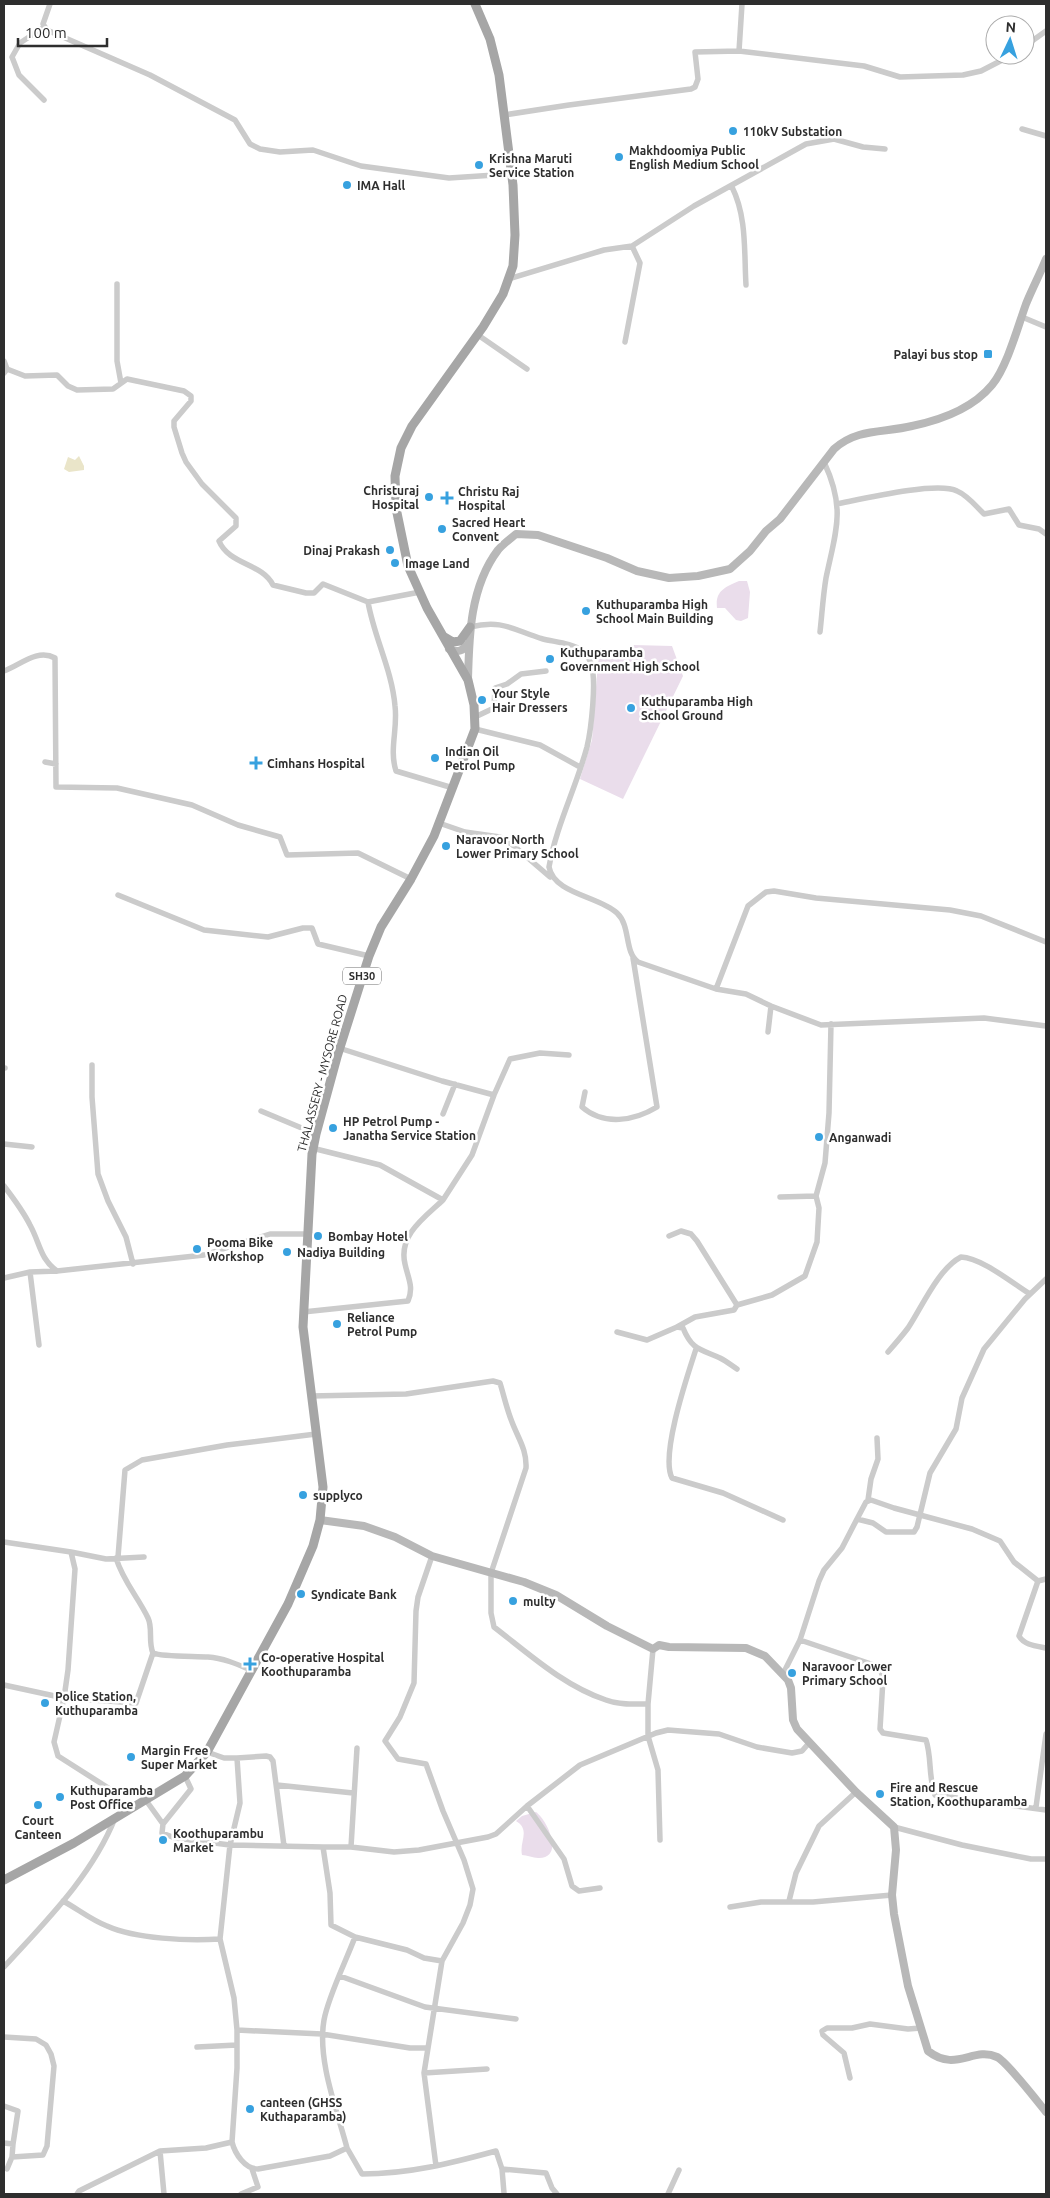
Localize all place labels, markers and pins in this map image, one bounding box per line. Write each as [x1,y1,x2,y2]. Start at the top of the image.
marker: 110kV Substation [727,125,739,137]
place label: 110kV Substation [743,125,842,138]
place label: Makhdoomiya Public English Medium School [629,144,759,171]
marker: Makhdoomiya Public English Medium School [613,151,625,163]
place label: Krishna Maruti Service Station [489,152,574,179]
marker: Krishna Maruti Service Station [473,159,485,171]
marker: IMA Hall [341,179,353,191]
place label: IMA Hall [357,179,405,192]
place label: Palayi bus stop [894,348,978,361]
marker: Palayi bus stop [982,348,994,360]
place label: Christuraj Hospital [363,484,419,511]
place label: Christu Raj Hospital [458,485,519,512]
marker: Christuraj Hospital [423,491,435,503]
marker: Christu Raj Hospital [440,491,454,505]
place label: Sacred Heart Convent [452,516,525,543]
marker: Sacred Heart Convent [436,523,448,535]
place label: Dinaj Prakash [303,544,380,557]
marker: Dinaj Prakash [384,544,396,556]
marker: Image Land [389,557,401,569]
place label: Image Land [405,557,470,570]
place label: Kuthuparamba High School Main Building [596,598,714,625]
marker: Kuthuparamba High School Main Building [580,605,592,617]
place label: Kuthuparamba Government High School [560,646,700,673]
marker: Kuthuparamba Government High School [544,653,556,665]
place label: Your Style Hair Dressers [492,687,568,714]
marker: Your Style Hair Dressers [476,694,488,706]
place label: Kuthuparamba High School Ground [641,695,753,722]
marker: Kuthuparamba High School Ground [625,702,637,714]
place label: Indian Oil Petrol Pump [445,745,515,772]
marker: Indian Oil Petrol Pump [429,752,441,764]
marker: Cimhans Hospital [249,756,263,770]
place label: Cimhans Hospital [267,757,365,770]
place label: Naravoor North Lower Primary School [456,833,579,860]
marker: Naravoor North Lower Primary School [440,840,452,852]
place label: HP Petrol Pump - Janatha Service Station [343,1115,476,1142]
marker: HP Petrol Pump - Janatha Service Station [327,1122,339,1134]
marker: Anganwadi [813,1131,825,1143]
place label: Anganwadi [829,1131,891,1144]
marker: Bombay Hotel [312,1230,324,1242]
place label: Bombay Hotel [328,1230,408,1243]
place label: Pooma Bike Workshop [207,1236,273,1263]
marker: Pooma Bike Workshop [191,1243,203,1255]
marker: Nadiya Building [281,1246,293,1258]
place label: Nadiya Building [297,1246,385,1259]
place label: Reliance Petrol Pump [347,1311,417,1338]
marker: Reliance Petrol Pump [331,1318,343,1330]
marker: supplyco [297,1489,309,1501]
place label: supplyco [313,1489,363,1502]
marker: Syndicate Bank [295,1588,307,1600]
place label: Syndicate Bank [311,1588,397,1601]
marker: multy [507,1595,519,1607]
place label: multy [523,1595,556,1608]
place label: Co-operative Hospital Koothuparamba [261,1651,385,1678]
marker: Co-operative Hospital Koothuparamba [243,1657,257,1671]
place label: Naravoor Lower Primary School [802,1660,892,1687]
marker: Naravoor Lower Primary School [786,1667,798,1679]
place label: Police Station, Kuthuparamba [55,1690,138,1717]
marker: Police Station, Kuthuparamba [39,1697,51,1709]
place label: Margin Free Super Market [141,1744,217,1771]
marker: Margin Free Super Market [125,1751,137,1763]
place label: Fire and Rescue Station, Koothuparamba [890,1781,1027,1808]
place label: Kuthuparamba Post Office [70,1784,153,1811]
marker: Fire and Rescue Station, Koothuparamba [874,1788,886,1800]
marker: Kuthuparamba Post Office [54,1791,66,1803]
marker: Court Canteen [32,1799,44,1811]
place label: Court Canteen [14,1814,62,1841]
place label: Koothuparambu Market [173,1827,264,1854]
marker: Koothuparambu Market [157,1834,169,1846]
place label: canteen (GHSS Kuthaparamba) [260,2096,346,2124]
marker: canteen (GHSS Kuthaparamba) [244,2103,256,2115]

